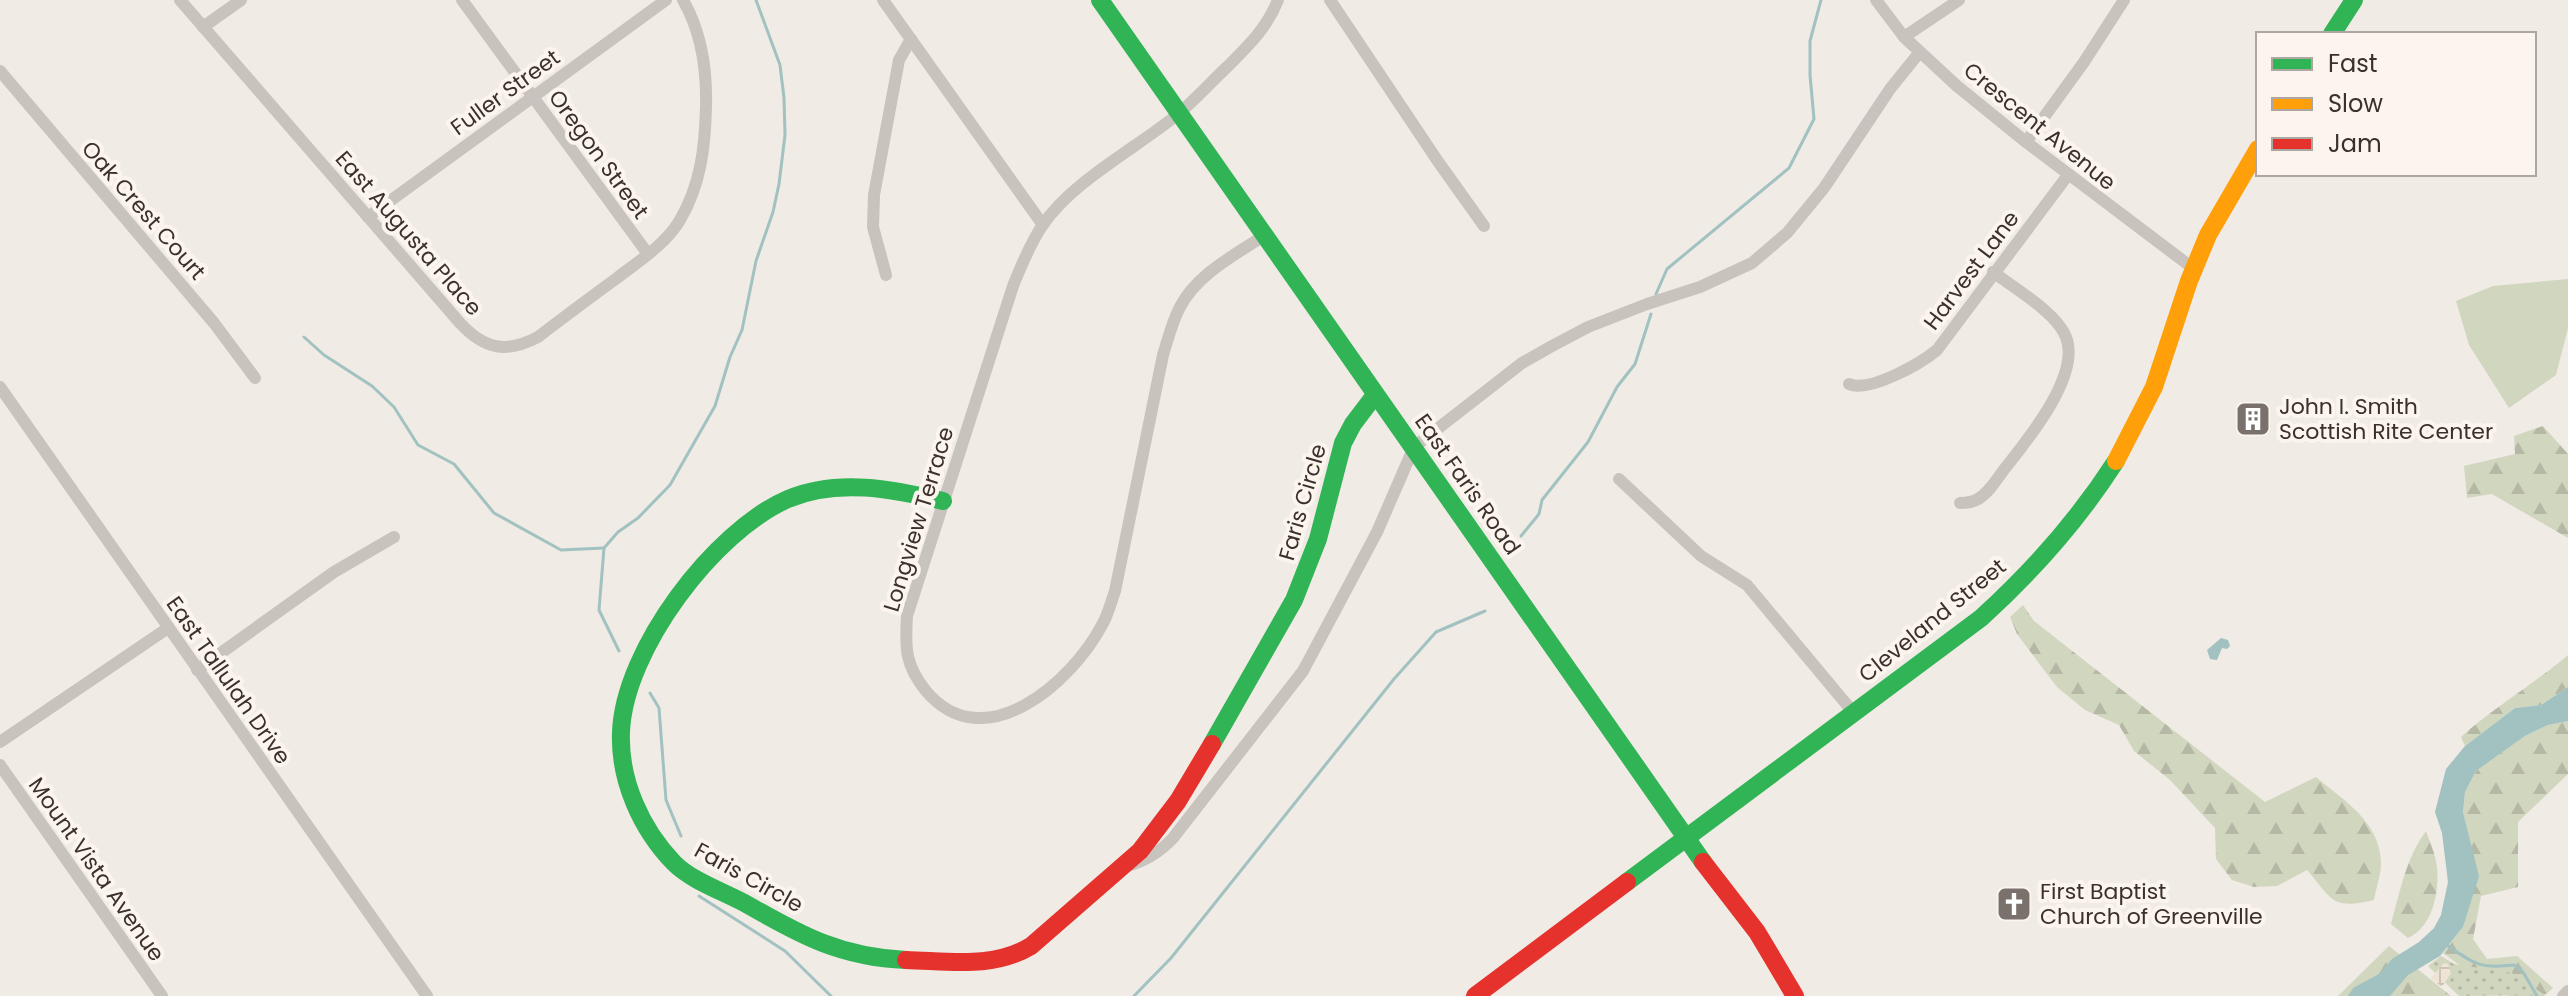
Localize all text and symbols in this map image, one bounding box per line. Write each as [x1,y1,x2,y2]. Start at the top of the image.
legend [2256,32,2536,176]
street label: Fuller Street [444,42,566,143]
text: Fast [2328,47,2378,80]
street label: Crescent Avenue [1957,55,2122,198]
street label: Oregon Street [541,84,656,225]
text: Slow [2328,87,2383,120]
text: Jam [2328,127,2382,160]
street label: Oak Crest Court [75,134,213,287]
street label: East Augusta Place [328,144,489,323]
street label: Harvest Lane [1916,204,2026,336]
place label: John I. Smith Scottish Rite Center [2279,391,2493,447]
building icon: John I. Smith Scottish Rite Center [2234,400,2272,438]
street label: East Faris Road [1407,408,1528,561]
street label: Longview Terrace [876,423,961,615]
street label: Faris Circle [1271,440,1334,564]
street label: Cleveland Street [1852,551,2013,690]
street label: East Tallulah Drive [159,590,298,771]
street label: Mount Vista Avenue [21,771,172,968]
street label: Faris Circle [689,835,809,920]
place label: First Baptist Church of Greenville [2040,876,2263,932]
church icon: First Baptist Church of Greenville [1995,885,2033,923]

